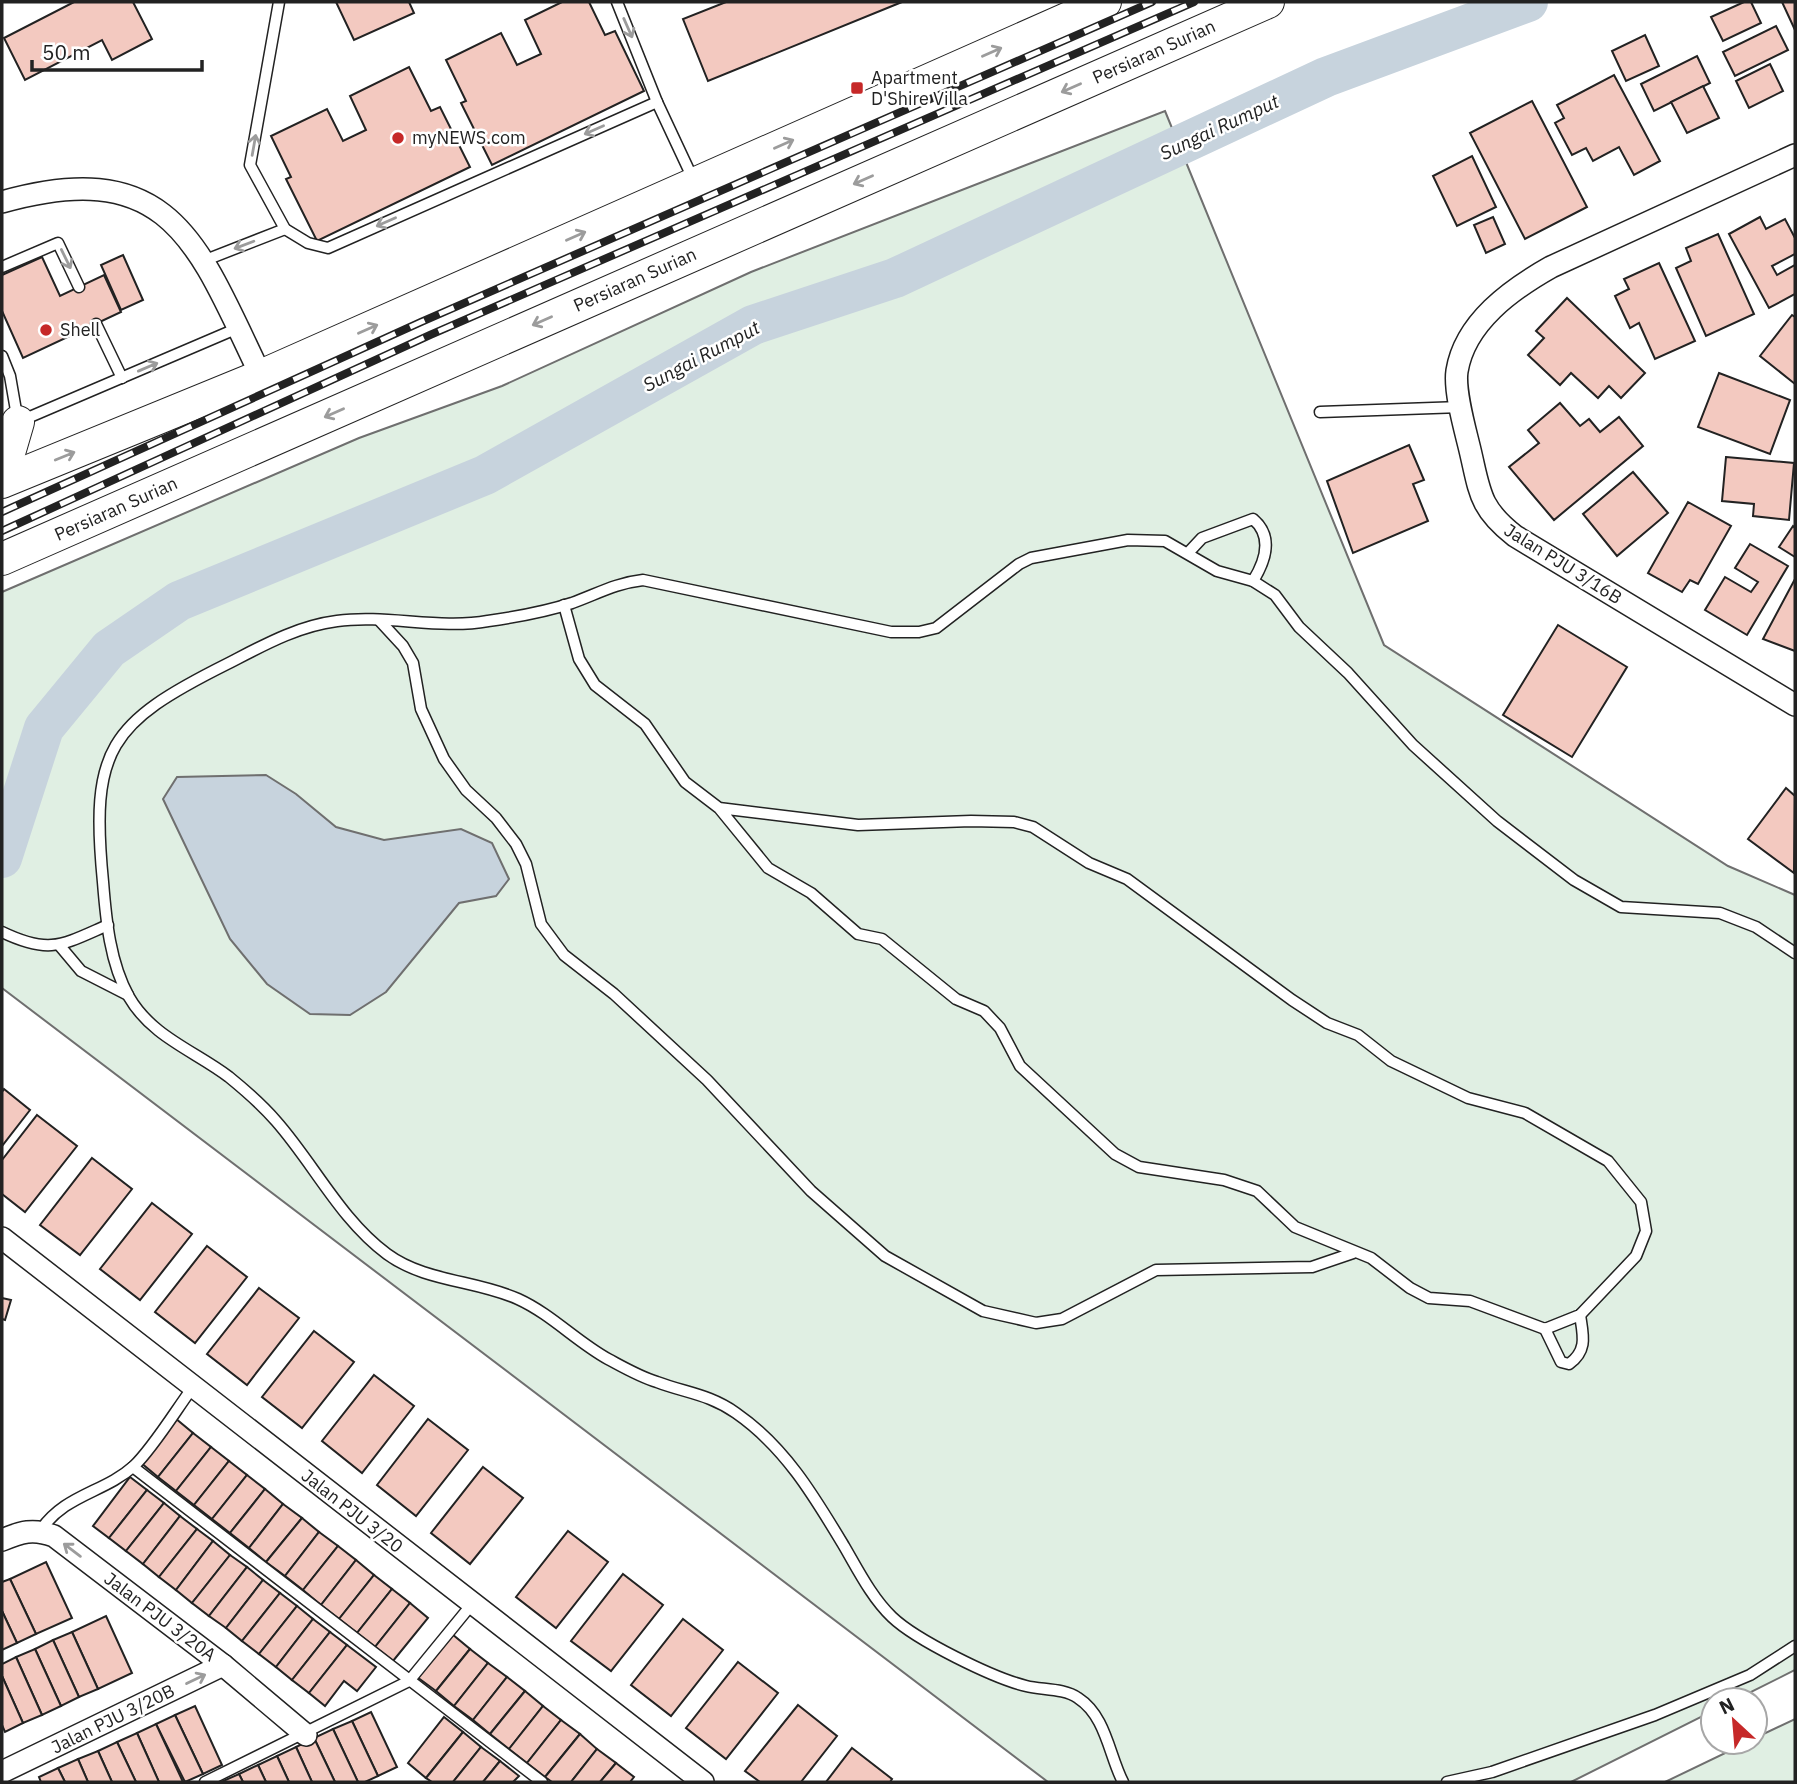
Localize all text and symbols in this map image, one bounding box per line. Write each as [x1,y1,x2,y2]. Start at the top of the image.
street label: Persiaran Surian [1089,14,1219,89]
one-way arrow [622,17,635,38]
scale bar [32,28,201,72]
text: 50 m [42,38,91,66]
one-way arrow [981,45,1002,58]
place label: Apartment D'Shire Villa [871,66,968,110]
marker: Apartment D'Shire Villa [849,80,865,96]
one-way arrow [1061,83,1082,96]
water label: Sungai Rumput [1156,89,1283,165]
one-way arrow [584,124,605,137]
place label: myNEWS.com [412,126,526,149]
marker: myNEWS.com [390,130,406,146]
one-way arrow [248,135,261,157]
one-way arrow [773,137,794,150]
one-way arrow [852,174,874,187]
one-way arrow [376,216,398,229]
one-way arrow [565,229,586,242]
one-way arrow [233,240,255,252]
street label: Persiaran Surian [570,242,700,317]
one-way arrow [60,248,73,269]
one-way arrow [532,315,553,328]
water label: Sungai Rumput [639,315,764,397]
place label: Shell [60,318,100,341]
marker: Shell [38,322,54,338]
one-way arrow [357,322,378,335]
one-way arrow [137,359,158,372]
one-way arrow [324,407,345,420]
one-way arrow [54,449,75,462]
street label: Persiaran Surian [51,471,181,546]
street label: Jalan PJU 3/16B [1500,518,1626,609]
street label: Jalan PJU 3/20 [297,1464,408,1557]
one-way arrow [63,1542,81,1557]
street label: Jalan PJU 3/20A [100,1567,221,1667]
one-way arrow [185,1671,206,1685]
street label: Jalan PJU 3/20B [47,1679,178,1758]
north arrow [1699,1686,1769,1756]
text: N [1715,1692,1738,1720]

